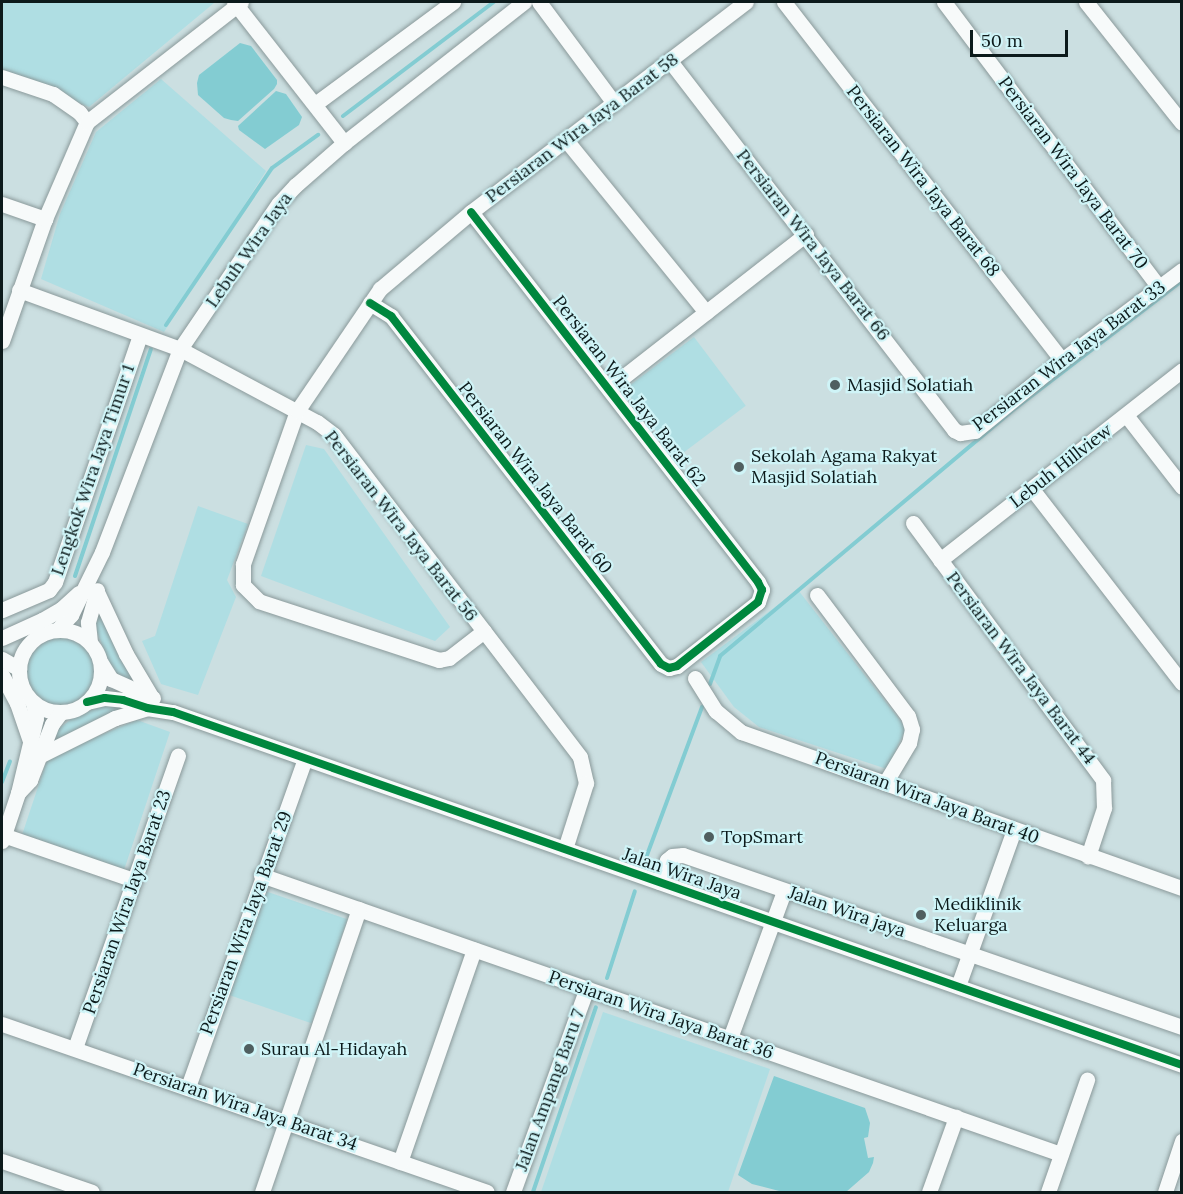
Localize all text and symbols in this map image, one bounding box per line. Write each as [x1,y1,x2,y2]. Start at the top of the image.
scale bar [973,18,1070,56]
text: 50 m [981,29,1023,52]
street label: Persiaran Wira Jaya Barat 58 [481,48,683,208]
street label: Persiaran Wira Jaya Barat 70 [994,72,1152,274]
street label: Persiaran Wira Jaya Barat 68 [842,81,1004,281]
street label: Persiaran Wira Jaya Barat 66 [732,145,894,345]
street label: Lebuh Wira Jaya [201,188,297,312]
street label: Persiaran Wira Jaya Barat 33 [968,276,1170,436]
street label: Persiaran Wira Jaya Barat 62 [548,291,710,491]
street label: Lengkok Wira Jaya Timur 1 [47,362,139,578]
place label: Masjid Solatiah [847,374,973,396]
street label: Persiaran Wira Jaya Barat 60 [453,378,617,578]
marker: Masjid Solatiah [828,378,842,392]
street label: Lebuh Hillview [1006,419,1116,513]
street label: Persiaran Wira Jaya Barat 56 [320,426,482,626]
place label: Sekolah Agama Rakyat Masjid Solatiah [751,446,937,488]
marker: Sekolah Agama Rakyat Masjid Solatiah [732,460,746,474]
street label: Persiaran Wira Jaya Barat 44 [942,567,1100,769]
street label: Persiaran Wira Jaya Barat 40 [812,747,1042,849]
street label: Persiaran Wira Jaya Barat 23 [78,787,176,1017]
street label: Persiaran Wira Jaya Barat 29 [195,808,297,1038]
place label: TopSmart [721,826,803,848]
marker: TopSmart [702,830,716,844]
street label: Jalan Wira Jaya [620,844,744,904]
street label: Jalan Wira jaya [786,882,908,942]
place label: Mediklinik Keluarga [934,894,1021,936]
marker: Mediklinik Keluarga [912,906,930,924]
street label: Persiaran Wira Jaya Barat 36 [546,966,776,1064]
street label: Jalan Ampang Baru 7 [511,1006,589,1174]
place label: Surau Al-Hidayah [261,1038,407,1060]
marker: Surau Al-Hidayah [242,1042,256,1056]
street label: Persiaran Wira Jaya Barat 34 [130,1058,360,1156]

